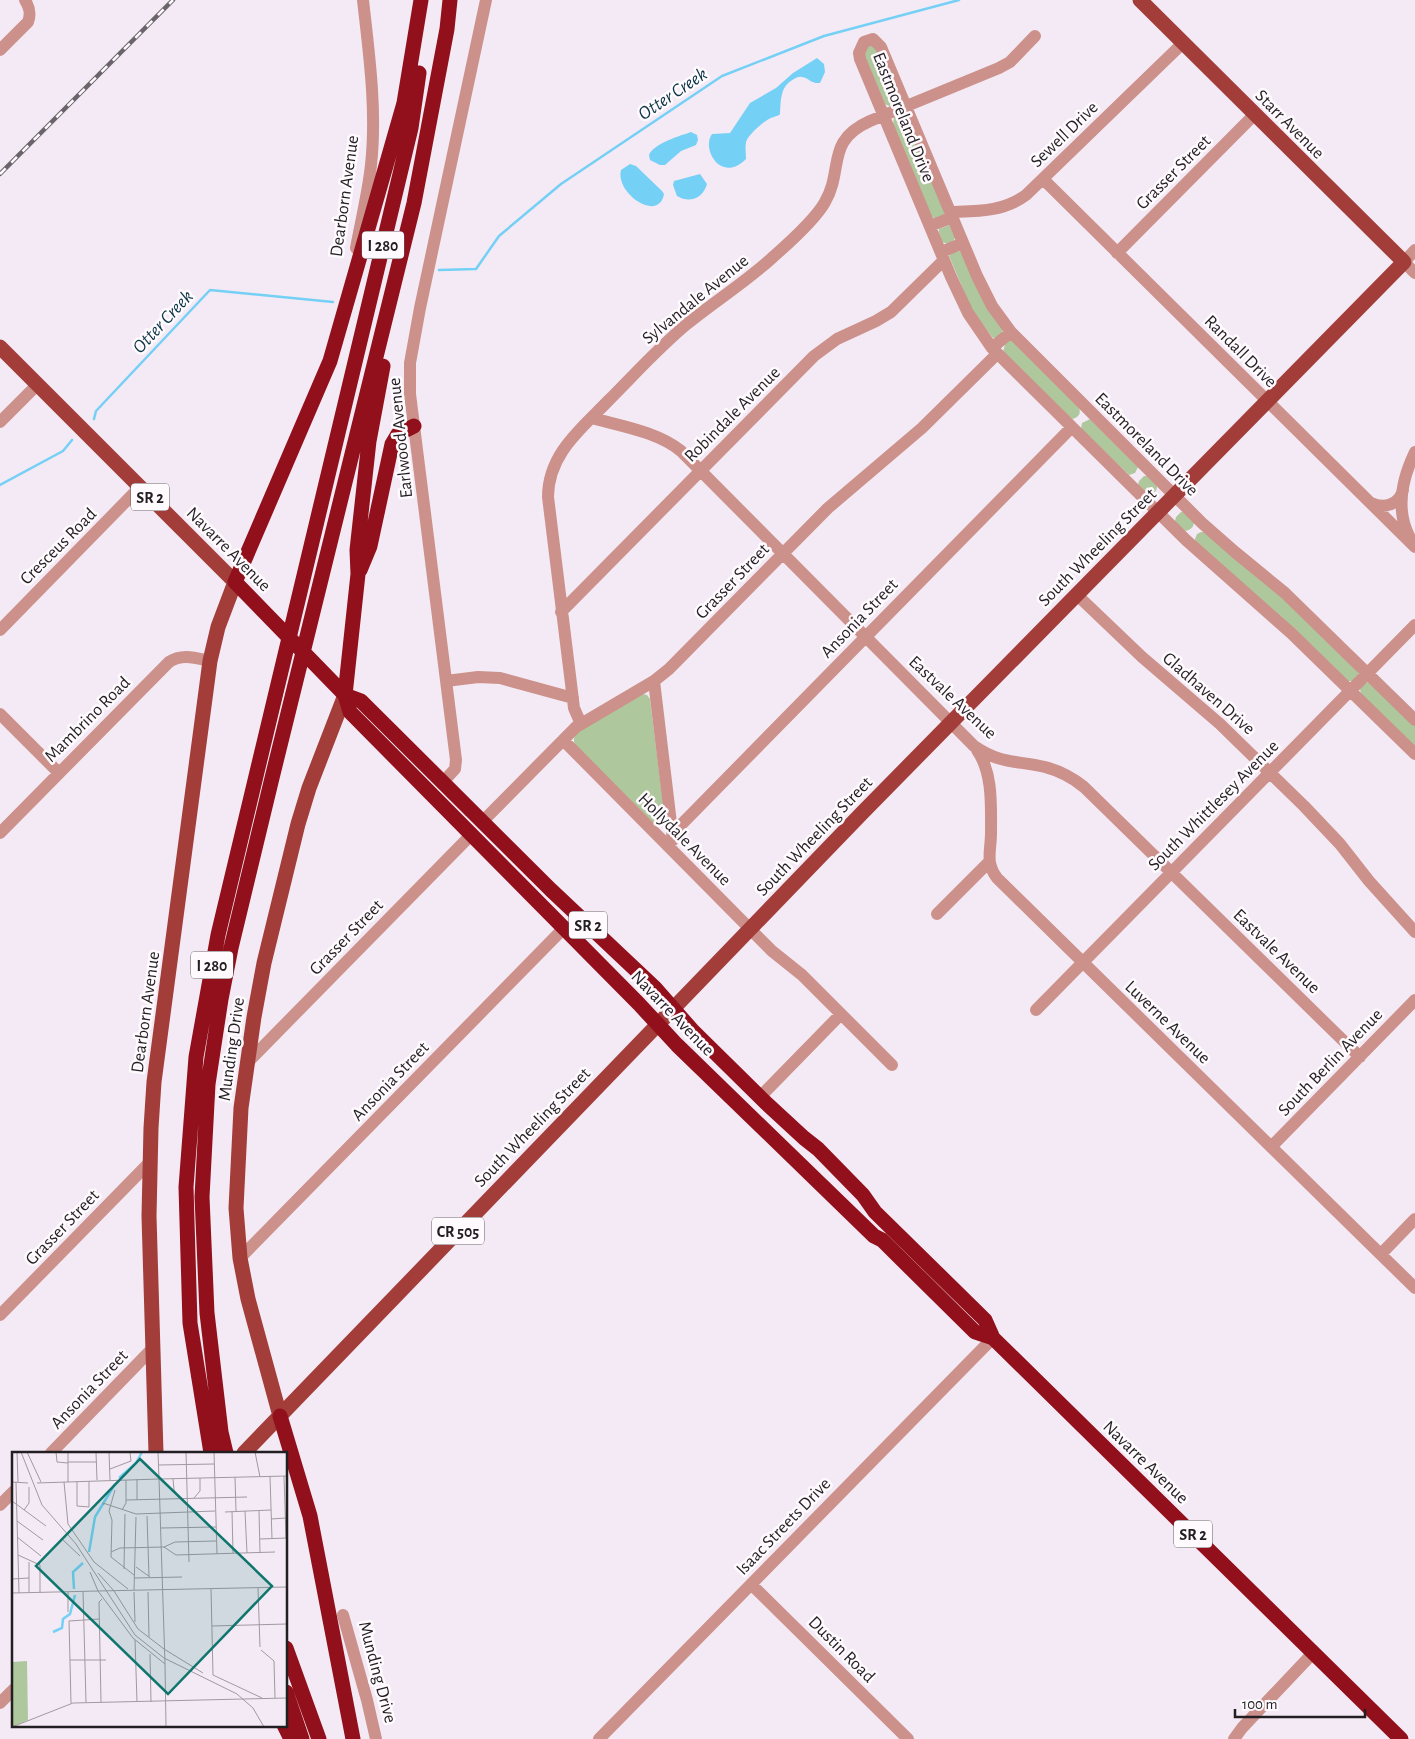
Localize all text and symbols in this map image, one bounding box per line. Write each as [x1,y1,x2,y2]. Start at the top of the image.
street label: Eastmoreland Drive [869,50,937,185]
water label: Otter Creek [635,64,711,124]
street label: Starr Avenue [1251,87,1327,163]
street label: Sewell Drive [1028,98,1102,171]
street label: Grasser Street [1133,132,1215,213]
street label: Dearborn Avenue [328,134,362,258]
road number: I 280 [362,232,404,258]
street label: Sylvandale Avenue [639,252,752,348]
water label: Otter Creek [129,287,197,357]
street label: Randall Drive [1201,312,1280,391]
street label: Robindale Avenue [681,363,784,466]
street label: Earlwood Avenue [386,377,416,499]
street label: Eastmoreland Drive [1091,390,1201,500]
road number: SR 2 [131,484,169,511]
street label: South Wheeling Street [1035,485,1160,610]
street label: Navarre Avenue [183,504,274,595]
street label: Cresceus Road [17,505,100,588]
street label: Grasser Street [692,540,773,623]
street label: Ansonia Street [818,576,902,662]
street label: Gladhaven Drive [1159,649,1258,738]
street label: Eastvale Avenue [905,653,1000,743]
street label: Mambrino Road [41,673,134,766]
street label: South Whittlesey Avenue [1145,737,1282,874]
street label: South Wheeling Street [753,773,876,900]
street label: Hollydale Avenue [634,790,734,890]
street label: Grasser Street [306,896,387,979]
street label: Eastvale Avenue [1229,906,1323,997]
road number: SR 2 [569,912,607,938]
street label: Dearborn Avenue [129,950,163,1074]
road number: I 280 [191,952,233,978]
street label: Navarre Avenue [627,968,717,1060]
street label: Luverne Avenue [1121,978,1213,1068]
street label: Munding Drive [216,996,248,1102]
street label: South Berlin Avenue [1275,1006,1386,1120]
street label: Ansonia Street [349,1039,433,1125]
street label: South Wheeling Street [471,1064,594,1191]
street label: Grasser Street [22,1186,103,1269]
road number: CR 505 [432,1218,484,1244]
street label: Ansonia Street [48,1347,132,1433]
street label: Navarre Avenue [1099,1418,1191,1508]
inset map [12,1452,288,1726]
street label: Isaac Streets Drive [733,1475,834,1579]
road number: SR 2 [1174,1520,1212,1548]
street label: Dustin Road [805,1613,878,1686]
street label: Munding Drive [355,1620,399,1725]
scale bar [1235,1686,1365,1718]
text: 100 m [1242,1697,1277,1712]

